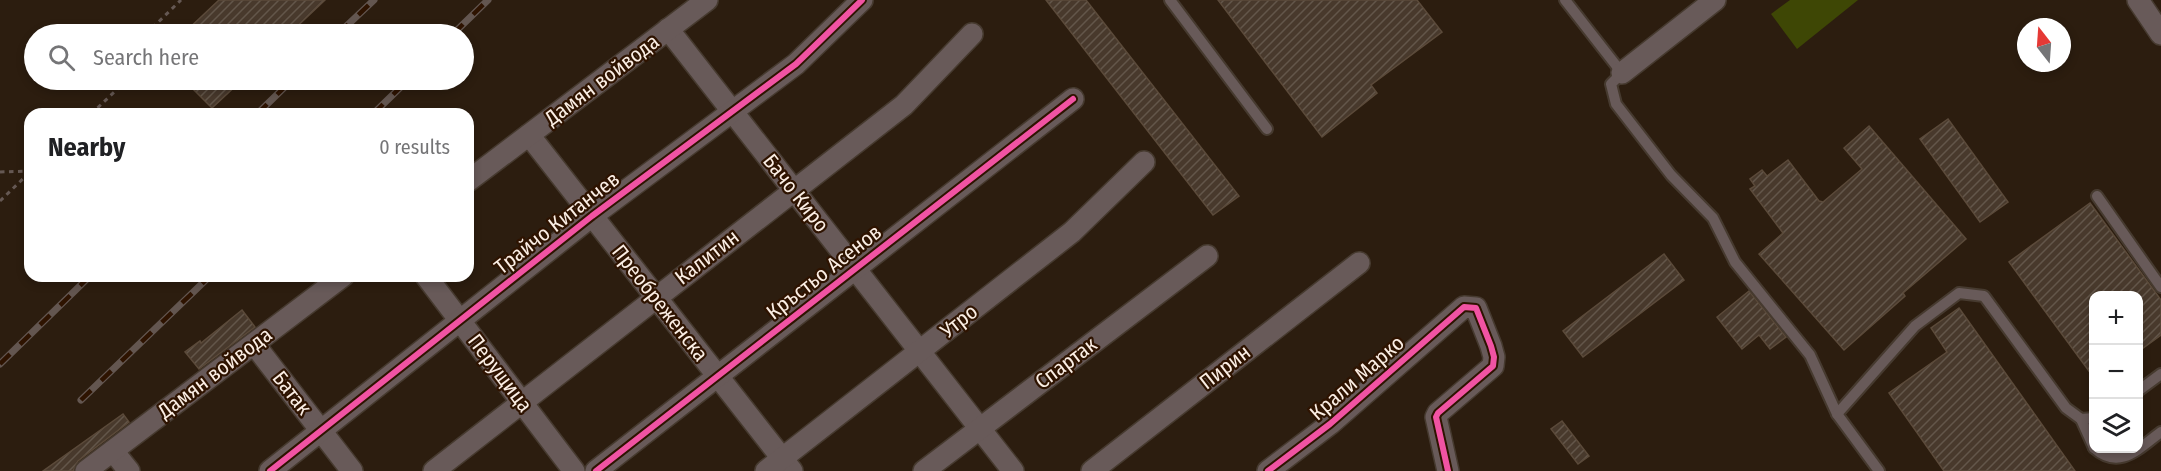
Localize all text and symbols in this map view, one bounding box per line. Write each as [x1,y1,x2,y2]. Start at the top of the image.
north arrow [2017,18,2071,72]
search box [24,24,474,90]
street label: Дамян войвода [539,29,664,132]
icon: search [45,41,78,74]
text: Search here [93,44,199,71]
text: Nearby [48,132,125,163]
text: 0 results [379,135,450,159]
street label: Бачо Киро [757,149,835,237]
street label: Трайчо Китанчев [489,166,625,280]
street label: Кръстьо Асенов [761,219,887,325]
street label: Калитин [670,224,744,290]
street label: Преобреженска [606,239,714,367]
map controls [2089,291,2143,453]
button: + [2089,291,2143,345]
street label: Утро [934,298,983,344]
street label: Дамян войвода [152,322,277,425]
street label: Перущица [462,329,538,417]
street label: Крали Марко [1304,330,1410,426]
street label: Спартак [1030,331,1102,395]
street label: Пирин [1194,339,1256,395]
button: − [2089,345,2143,399]
street label: Батак [267,366,317,420]
button: layers [2089,399,2143,453]

